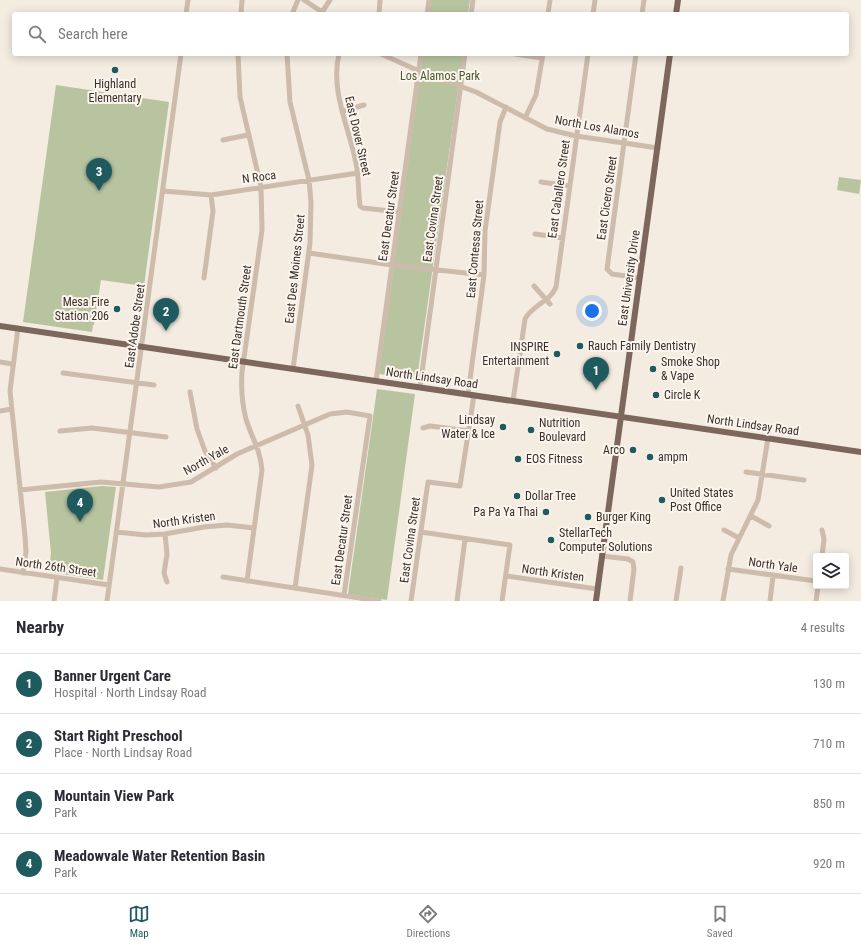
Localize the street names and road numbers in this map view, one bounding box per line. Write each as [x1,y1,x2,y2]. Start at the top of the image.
street label: East Dover Street [342,95,374,178]
street label: North Los Alamos [554,113,640,141]
street label: East Caballero Street [545,138,573,239]
street label: East Cicero Street [594,155,620,241]
street label: N Roca [241,168,277,186]
street label: East Decatur Street [376,169,402,262]
street label: East Covina Street [420,175,446,263]
street label: East Contessa Street [464,199,486,299]
street label: East Des Moines Street [282,213,308,324]
street label: East University Drive [615,229,643,327]
street label: East Dartmouth Street [226,264,254,370]
street label: East Adobe Street [122,283,148,369]
street label: North Lindsay Road [385,365,479,391]
street label: North Lindsay Road [706,412,800,438]
street label: North Yale [181,442,231,478]
street label: East Decatur Street [329,493,355,586]
street label: East Covina Street [397,496,423,584]
street label: North Kristen [152,509,216,531]
street label: North 26th Street [15,554,98,580]
street label: North Yale [748,555,799,575]
street label: North Kristen [521,562,585,584]

